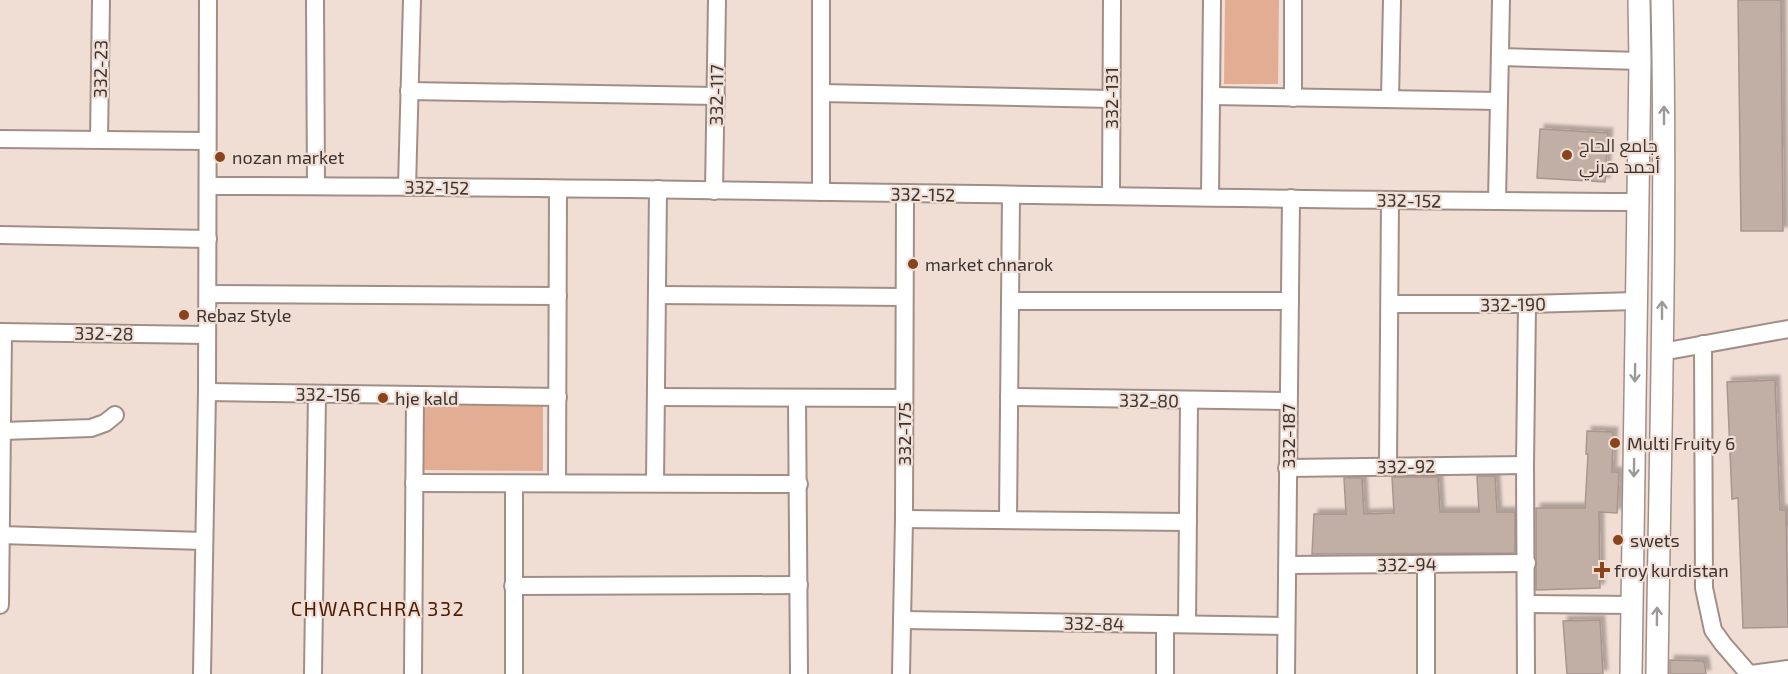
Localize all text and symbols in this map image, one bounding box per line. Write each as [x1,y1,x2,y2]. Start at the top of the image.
street label: 332-23 [88,40,112,98]
street label: 332-117 [704,64,728,126]
street label: 332-131 [1100,67,1122,129]
one-way arrow [1658,106,1670,126]
place label: جامع الحاج أحمد هرني [1579,134,1660,181]
place label: nozan market [232,146,345,168]
marker: جامع الحاج أحمد هرني [1560,148,1574,162]
marker: nozan market [213,150,227,164]
street label: 332-152 [405,175,469,199]
street label: 332-152 [891,182,955,206]
street label: 332-152 [1377,188,1441,212]
place label: market chnarok [925,253,1053,275]
marker: market chnarok [906,257,920,271]
street label: 332-190 [1480,292,1546,316]
one-way arrow [1656,301,1668,321]
place label: Rebaz Style [196,304,291,326]
marker: Rebaz Style [177,308,191,322]
street label: 332-28 [74,321,134,345]
one-way arrow [1629,363,1641,383]
street label: 332-156 [295,382,361,406]
place label: hje kald [395,387,458,409]
street label: 332-80 [1119,388,1179,412]
marker: hje kald [376,391,390,405]
street label: 332-175 [893,402,915,466]
street label: 332-187 [1277,404,1299,468]
place label: Multi Fruity 6 [1627,432,1735,454]
marker: Multi Fruity 6 [1608,436,1622,450]
street label: 332-92 [1376,454,1436,478]
one-way arrow [1628,457,1640,477]
place label: swets [1630,529,1680,551]
marker: swets [1611,533,1625,547]
street label: 332-94 [1377,552,1437,576]
place label: froy kurdistan [1614,559,1729,581]
marker: froy kurdistan [1595,563,1609,577]
district label: CHWARCHRA 332 [291,596,465,620]
one-way arrow [1652,606,1663,626]
street label: 332-84 [1064,611,1124,635]

